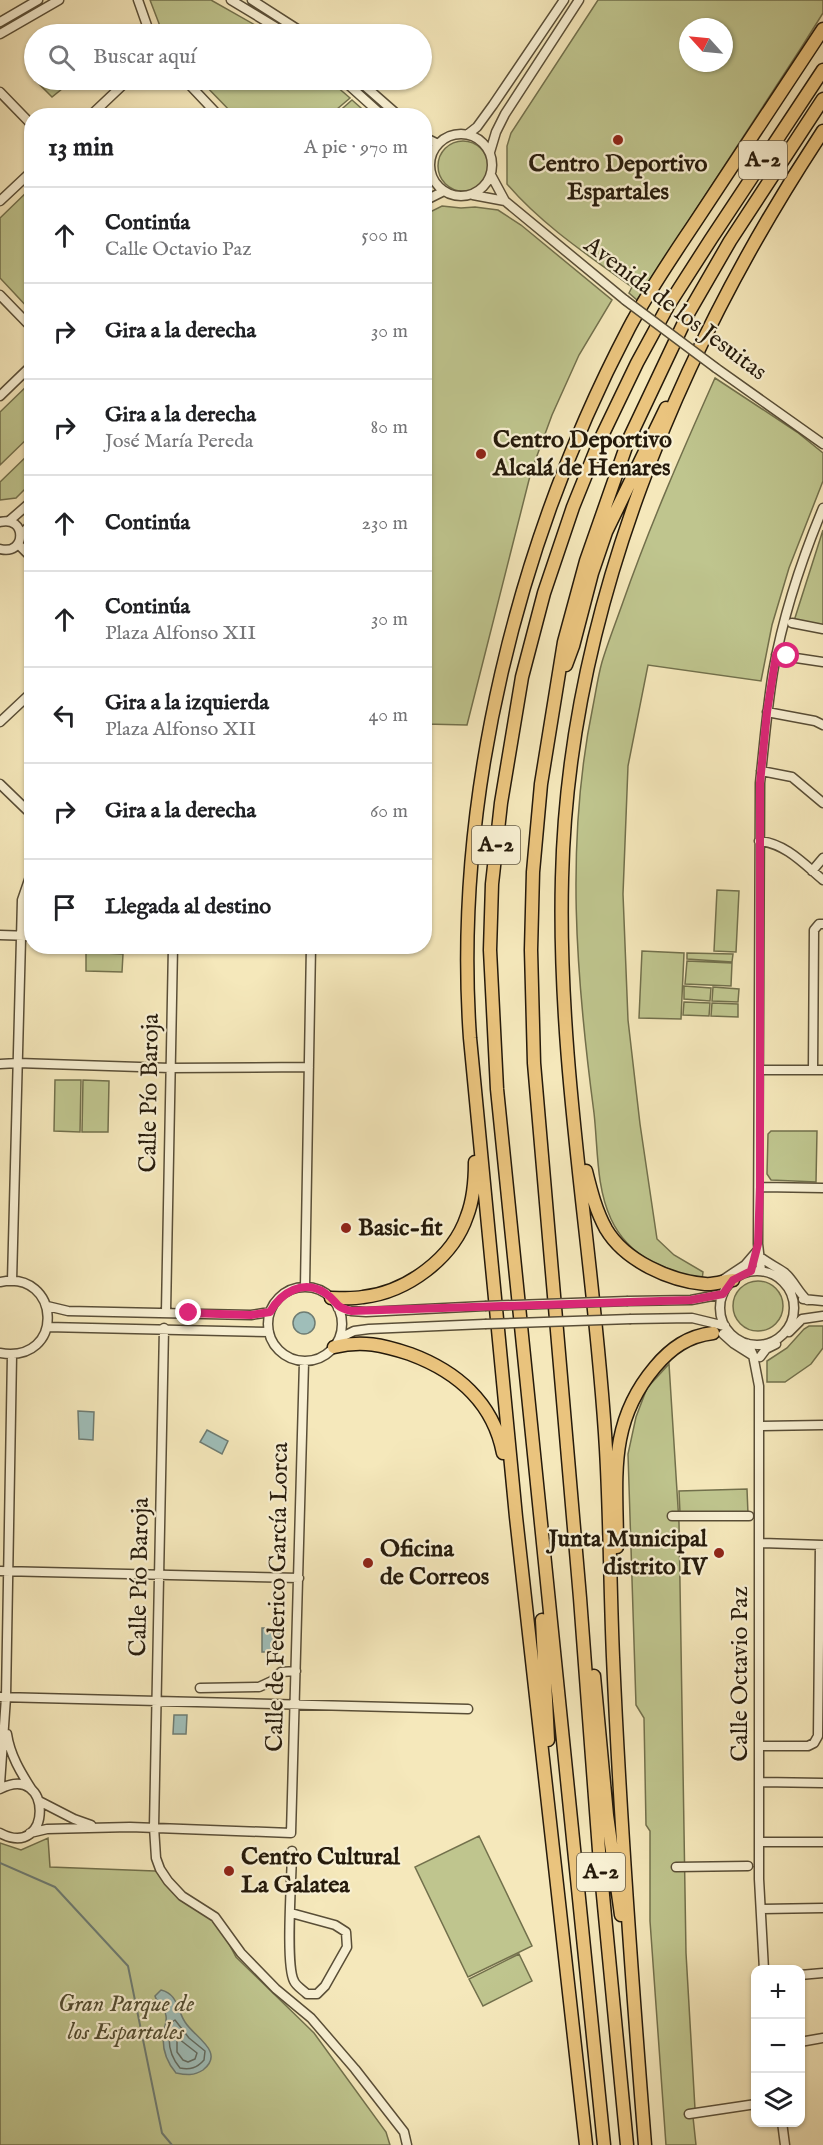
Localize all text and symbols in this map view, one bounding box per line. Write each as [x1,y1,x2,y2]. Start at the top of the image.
north arrow [679,18,733,72]
search box [24,24,432,90]
icon: search [45,41,78,74]
text: Buscar aquí [93,43,196,71]
text: 13 min [48,131,114,164]
marker: Centro Deportivo Espartales [611,133,625,147]
text: A pie · 970 m [304,135,408,160]
road number: A-2 [739,141,787,179]
place label: Centro Deportivo Espartales [529,149,708,208]
text: Continúa [105,209,190,237]
icon: ahead [48,219,81,252]
text: 500 m [361,223,408,248]
street label: Avenida de los Jesuitas [576,229,773,388]
text: Calle Octavio Paz [105,237,251,262]
icon: right [48,315,81,348]
text: Gira a la derecha [105,317,256,345]
text: 30 m [371,319,408,344]
text: Gira a la derecha [105,401,256,429]
icon: right [48,411,81,444]
text: 80 m [371,415,408,440]
place label: Centro Deportivo Alcalá de Henares [492,425,672,484]
text: José María Pereda [105,429,253,454]
marker: Centro Deportivo Alcalá de Henares [474,447,488,461]
icon: ahead [48,507,81,540]
text: Continúa [105,509,190,537]
text: 230 m [362,511,408,536]
text: Continúa [105,593,190,621]
icon: ahead [48,603,81,636]
text: 30 m [371,607,408,632]
text: Plaza Alfonso XII [105,621,256,646]
route start [773,642,799,668]
text: Gira a la izquierda [105,689,269,717]
icon: left [48,699,81,732]
text: 40 m [369,703,408,728]
text: Plaza Alfonso XII [105,717,256,742]
icon: right [48,795,81,828]
text: Gira a la derecha [105,797,256,825]
text: 60 m [370,799,408,824]
road number: A-2 [472,826,520,864]
icon: arrive [48,891,81,924]
text: Llegada al destino [105,893,271,921]
street label: Calle Pío Baroja [133,1013,167,1173]
place label: Basic-fit [358,1213,443,1244]
marker: Basic-fit [339,1221,353,1235]
route end [175,1299,201,1325]
street label: Calle de Federico García Lorca [260,1441,296,1752]
street label: Calle Pío Baroja [123,1497,157,1657]
place label: Junta Municipal distrito IV [545,1524,708,1583]
place label: Oficina de Correos [380,1534,490,1593]
marker: Junta Municipal distrito IV [712,1546,726,1560]
marker: Oficina de Correos [361,1556,375,1570]
street label: Calle Octavio Paz [725,1586,756,1762]
place label: Centro Cultural La Galatea [241,1842,400,1901]
road number: A-2 [577,1853,625,1891]
marker: Centro Cultural La Galatea [222,1864,236,1878]
map controls [751,1965,805,2127]
button: + [751,1965,805,2019]
park label: Gran Parque de los Espartales [58,1989,194,2048]
button: − [751,2019,805,2073]
button: layers [751,2073,805,2127]

